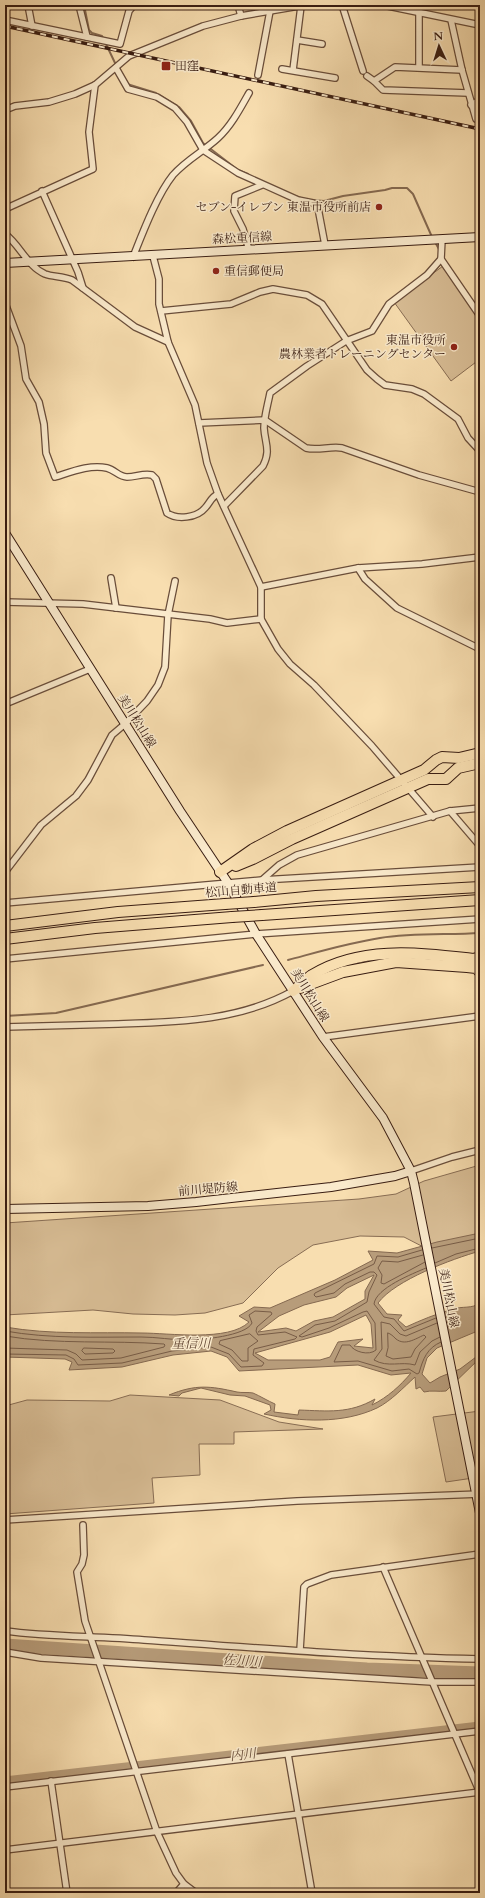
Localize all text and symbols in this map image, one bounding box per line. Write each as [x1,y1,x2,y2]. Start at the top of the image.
north arrow [419,26,459,66]
text: N [433,29,444,44]
place label: 田窪 [175,58,199,74]
marker: 田窪 [160,60,172,72]
place label: セブン-イレブン 東温市役所前店 [195,199,371,215]
marker: セブン-イレブン 東温市役所前店 [374,202,384,212]
street label: 森松重信線 [212,228,272,248]
place label: 重信郵便局 [224,263,284,279]
marker: 重信郵便局 [211,266,221,276]
place label: 東温市役所 農林業者トレーニングセンター [279,332,446,362]
marker: 東温市役所 農林業者トレーニングセンター [449,342,459,352]
street label: 美川松山線 [114,691,160,751]
street label: 松山自動車道 [204,879,278,901]
street label: 美川松山線 [287,965,333,1025]
street label: 前川堤防線 [177,1178,239,1200]
street label: 美川松山線 [435,1267,463,1329]
water label: 重信川 [171,1335,213,1353]
water label: 佐川川 [222,1651,264,1671]
water label: 内川 [229,1744,259,1766]

